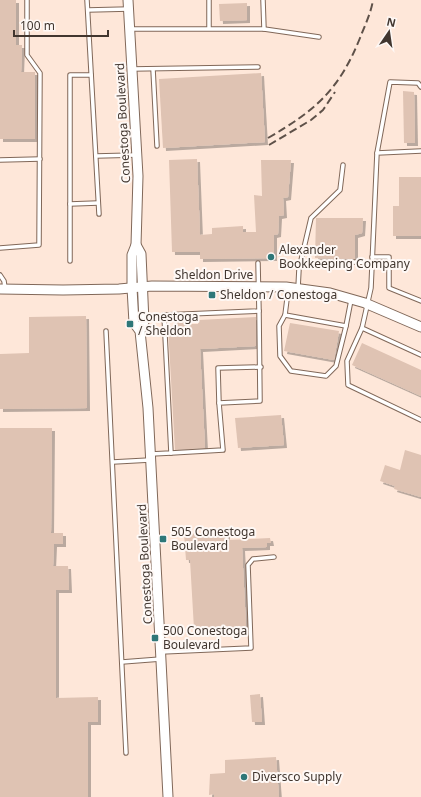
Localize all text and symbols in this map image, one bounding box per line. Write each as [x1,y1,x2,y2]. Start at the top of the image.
scale bar [14,12,108,38]
north arrow [369,12,409,52]
text: N [385,13,397,30]
text: 100 m [20,17,55,34]
street label: Conestoga Boulevard [111,62,134,184]
place label: Alexander Bookkeeping Company [279,241,411,272]
marker: Alexander Bookkeeping Company [266,252,276,262]
street label: Sheldon Drive [175,266,254,283]
place label: Sheldon / Conestoga [220,286,337,303]
marker: Sheldon / Conestoga [207,290,217,300]
place label: Conestoga / Sheldon [138,308,198,339]
marker: Conestoga / Sheldon [125,319,135,329]
street label: Conestoga Boulevard [133,503,156,625]
place label: 505 Conestoga Boulevard [171,523,255,554]
marker: 505 Conestoga Boulevard [158,534,168,544]
place label: 500 Conestoga Boulevard [163,622,247,653]
marker: 500 Conestoga Boulevard [150,633,160,643]
place label: Diversco Supply [252,768,342,785]
marker: Diversco Supply [239,772,249,782]

